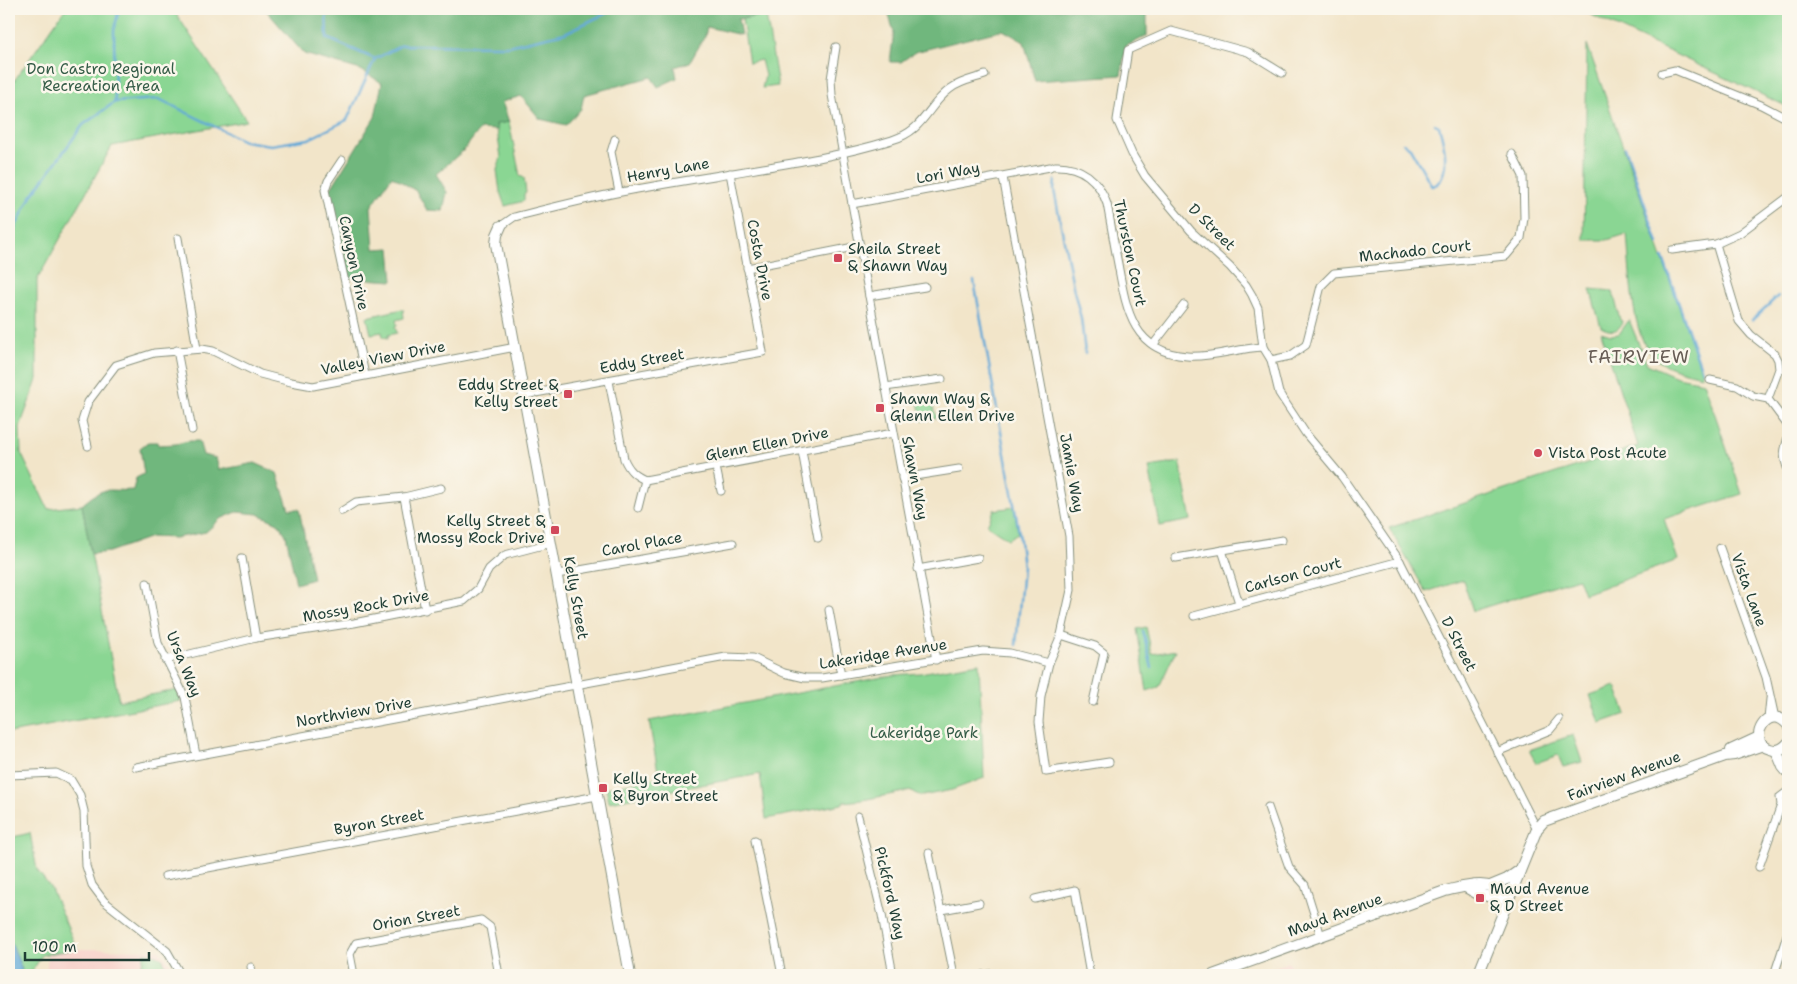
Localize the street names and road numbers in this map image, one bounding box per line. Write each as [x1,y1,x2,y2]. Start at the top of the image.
street label: Henry Lane [625,153,711,187]
street label: Lori Way [915,158,981,188]
street label: Thurston Court [1109,198,1151,308]
street label: D Street [1184,199,1240,255]
street label: Canyon Drive [334,214,374,312]
street label: Costa Drive [742,218,778,302]
street label: Machado Court [1358,235,1472,267]
street label: Valley View Drive [319,336,447,380]
street label: Eddy Street [598,344,686,378]
street label: Glenn Ellen Drive [704,422,830,466]
street label: Jamie Way [1055,432,1089,514]
street label: Shawn Way [897,434,933,522]
street label: Carol Place [600,527,684,561]
street label: Vista Lane [1726,550,1772,630]
street label: Carlson Court [1242,552,1344,598]
street label: Kelly Street [559,555,593,641]
street label: Mossy Rock Drive [301,585,431,627]
street label: D Street [1437,613,1481,675]
street label: Ursa Way [162,628,206,700]
street label: Lakeridge Avenue [818,634,948,674]
street label: Northview Drive [294,692,414,732]
street label: Fairview Avenue [1565,746,1683,806]
street label: Byron Street [332,804,426,840]
street label: Pickford Way [870,845,910,941]
street label: Maud Avenue [1285,889,1385,941]
street label: Orion Street [371,900,461,936]

